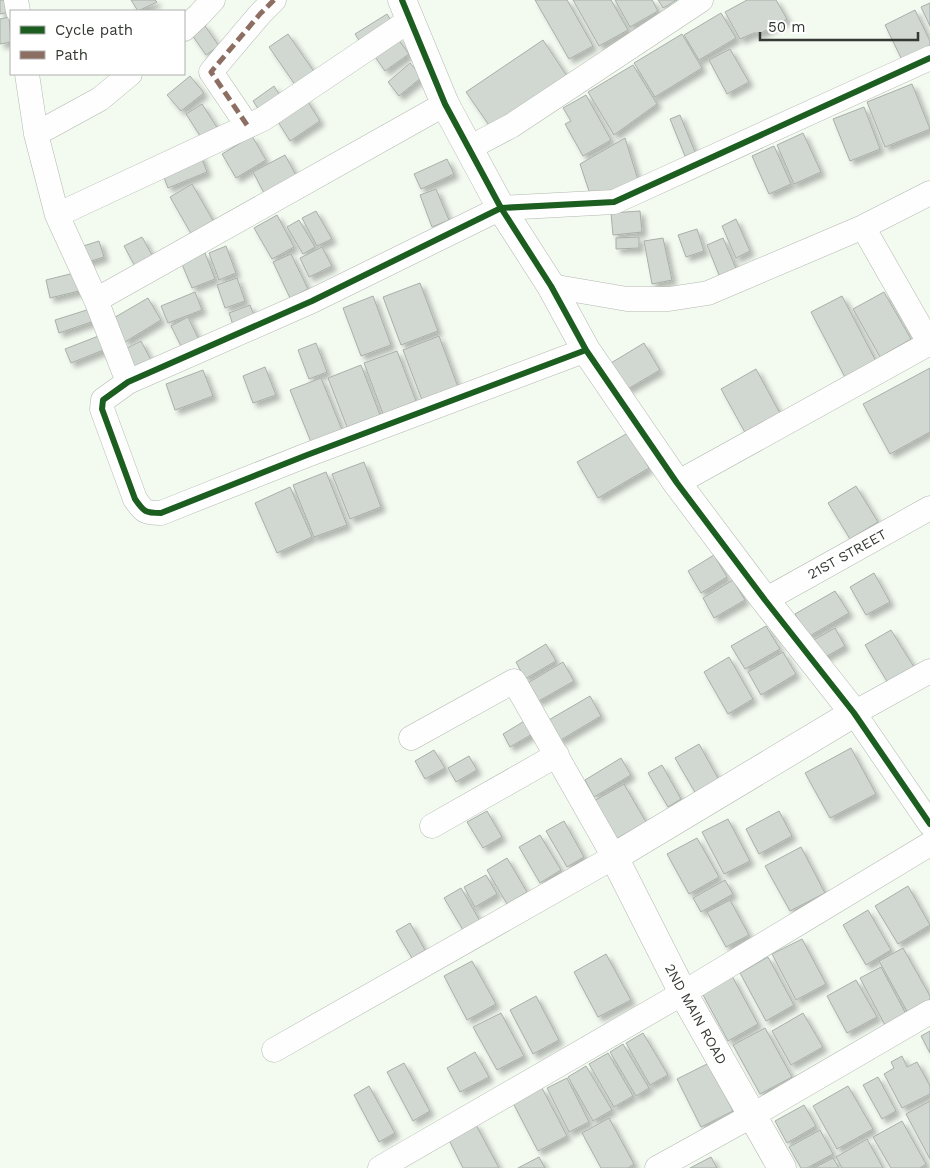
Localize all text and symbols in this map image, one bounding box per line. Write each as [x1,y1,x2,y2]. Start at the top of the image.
legend [10,10,185,75]
scale bar [760,10,918,42]
text: 50 m [768,18,805,36]
text: Cycle path [55,21,133,39]
text: Path [55,46,88,64]
street label: 21ST STREET [805,525,890,582]
street label: 2ND MAIN ROAD [662,961,730,1067]

